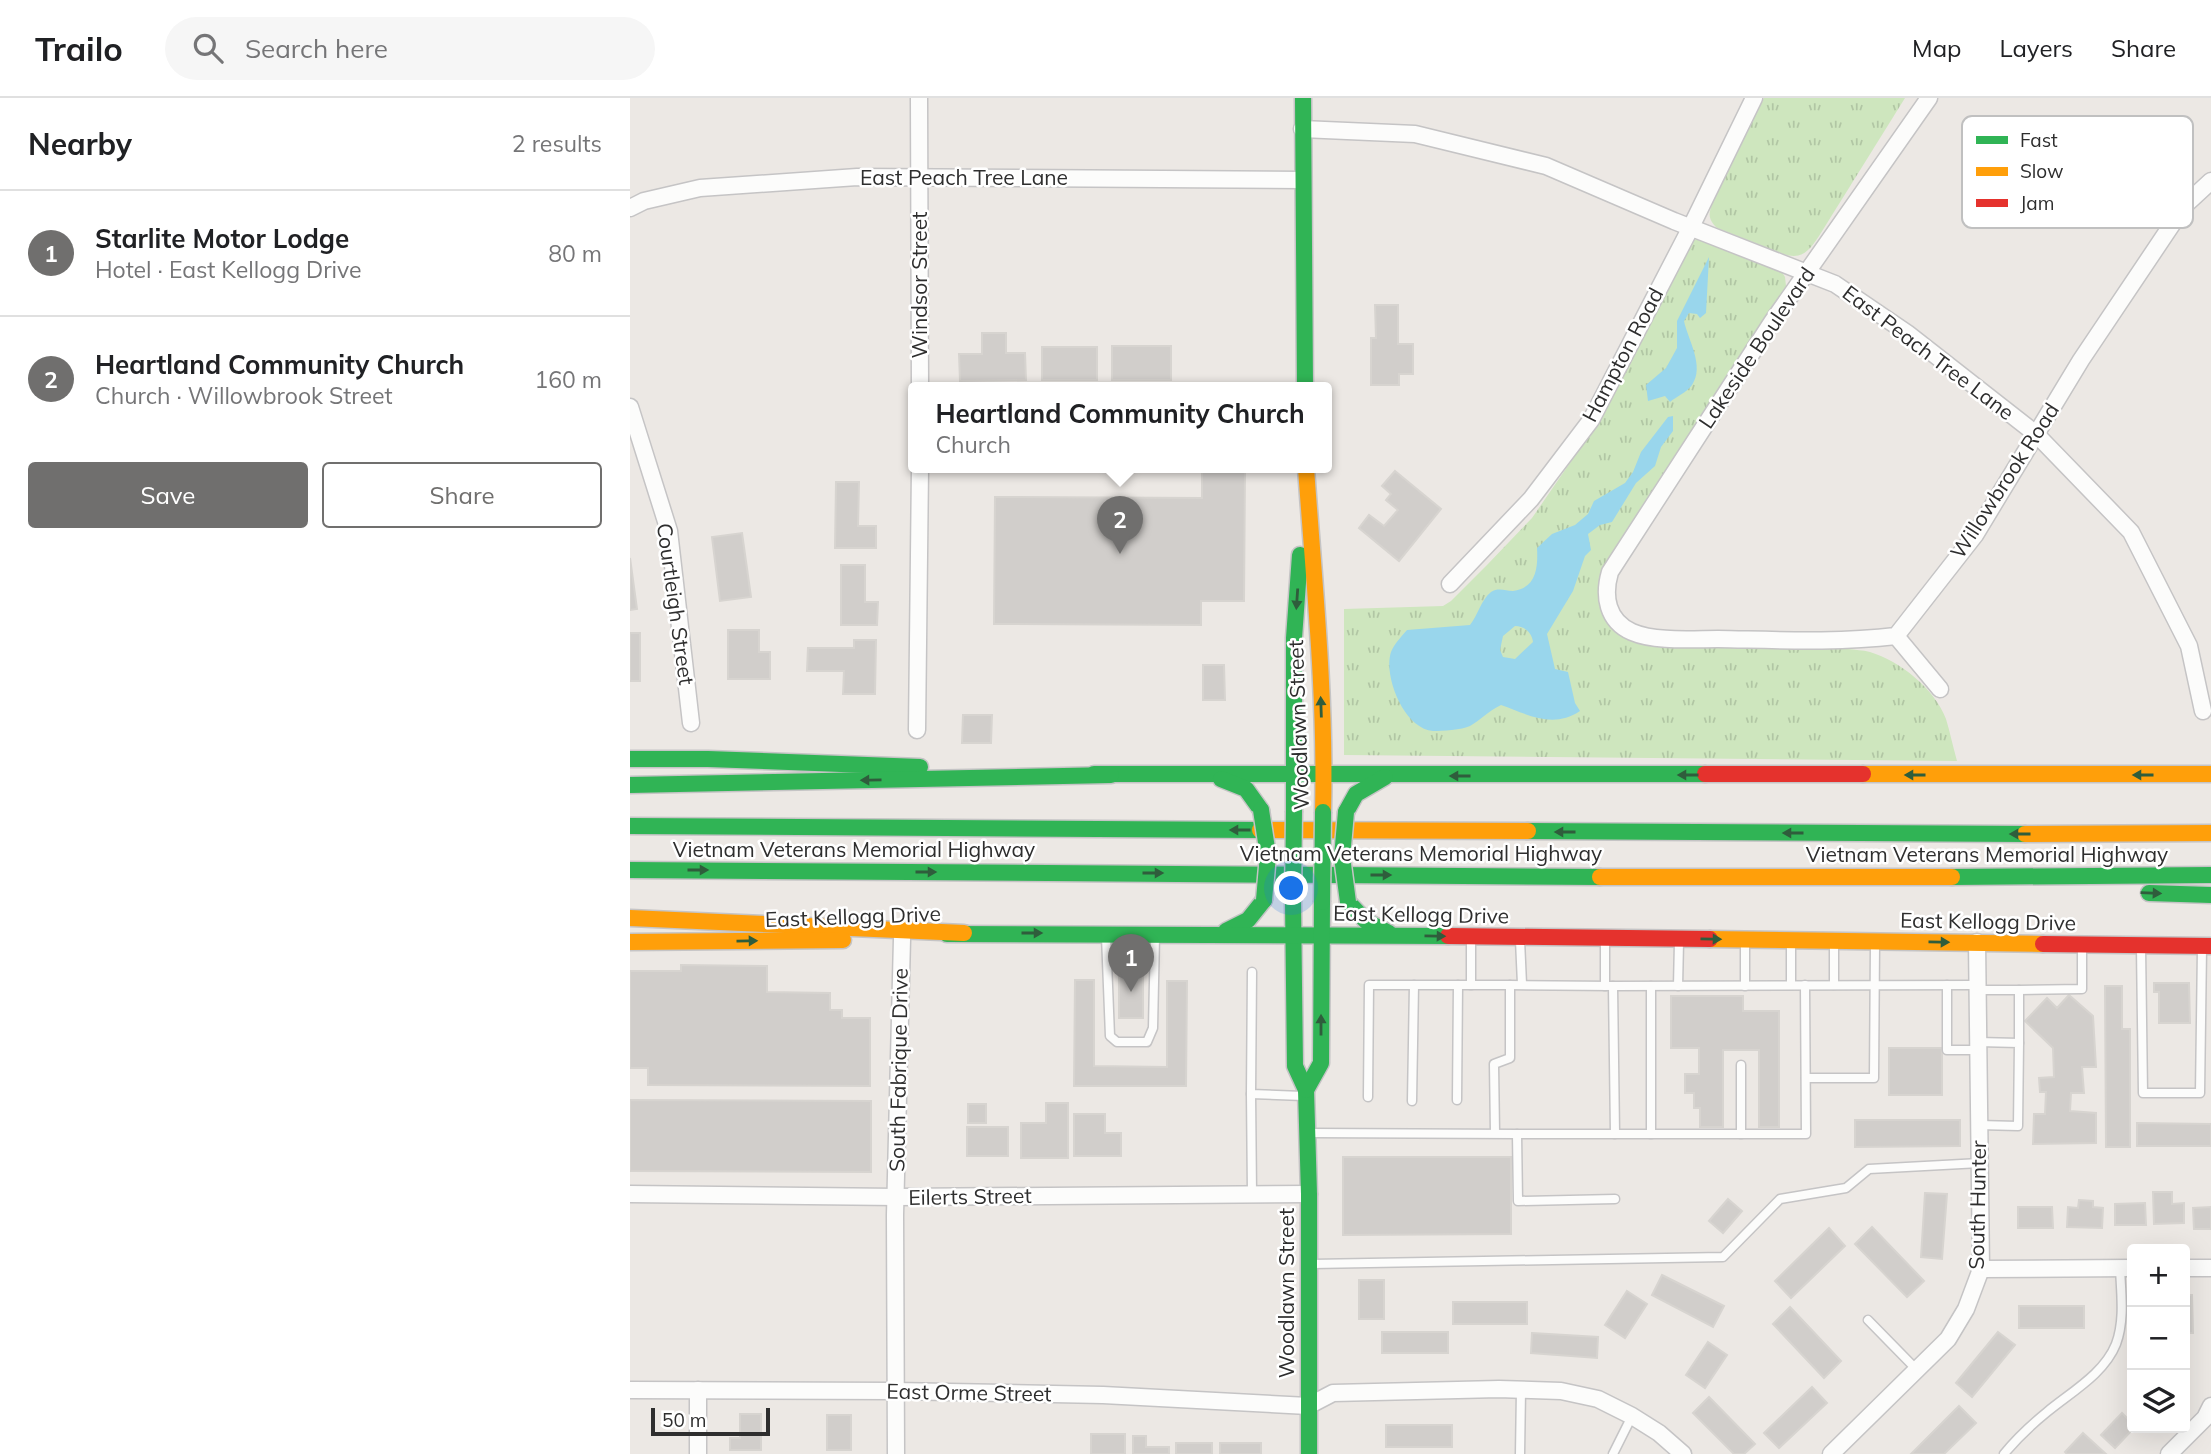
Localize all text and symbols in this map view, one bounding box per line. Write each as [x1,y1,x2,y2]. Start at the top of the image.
search box [165,17,655,80]
text: Trailo [35,28,123,69]
icon: search [189,29,227,67]
text: Search here [245,32,388,65]
text: Map [1912,33,1961,63]
text: Layers [1999,33,2073,63]
text: Share [2111,33,2176,63]
legend [1962,116,2193,228]
text: Nearby [28,125,132,163]
text: Fast [2020,128,2058,152]
text: 2 results [512,129,602,158]
text: Slow [2020,159,2064,183]
street label: East Peach Tree Lane [860,164,1068,190]
text: Jam [2020,191,2054,215]
street label: Windsor Street [906,212,932,358]
text: Starlite Motor Lodge [95,222,349,255]
text: 1 [44,239,58,268]
text: 80 m [548,239,602,268]
text: Hotel · East Kellogg Drive [95,255,362,284]
street label: Lakeside Boulevard [1692,262,1820,433]
street label: East Peach Tree Lane [1838,279,2019,425]
street label: Hampton Road [1576,283,1668,426]
text: Heartland Community Church [95,348,464,381]
text: 2 [44,365,58,394]
text: 160 m [534,365,602,394]
text: Church · Willowbrook Street [95,381,393,410]
popup [908,382,1332,473]
text: Heartland Community Church [935,397,1305,430]
street label: Willowbrook Road [1944,398,2064,563]
text: Church [935,430,1011,459]
button: Save [28,462,308,528]
button: Share [322,462,602,528]
pin: 2 [1097,496,1143,554]
street label: Courtleigh Street [652,521,700,686]
one-way arrow [1291,588,1302,610]
street label: Woodlawn Street [1282,639,1314,811]
one-way arrow [1316,696,1327,718]
one-way arrow [1677,769,1699,781]
one-way arrow [1904,769,1926,781]
one-way arrow [2132,769,2154,780]
one-way arrow [1449,770,1471,782]
one-way arrow [860,775,882,786]
one-way arrow [1229,824,1251,836]
one-way arrow [1554,826,1576,838]
one-way arrow [1782,827,1804,839]
one-way arrow [2009,828,2031,840]
street label: Vietnam Veterans Memorial Highway [673,836,1035,862]
street label: Vietnam Veterans Memorial Highway [1240,840,1602,866]
street label: Vietnam Veterans Memorial Highway [1806,841,2168,867]
one-way arrow [687,864,709,876]
one-way arrow [915,866,937,878]
one-way arrow [1142,868,1164,879]
one-way arrow [1370,869,1392,881]
your location [1274,871,1308,905]
one-way arrow [2141,888,2163,899]
street label: East Kellogg Drive [1333,899,1509,929]
street label: East Kellogg Drive [765,900,941,932]
street label: East Kellogg Drive [1900,906,2076,936]
one-way arrow [1022,927,1044,939]
one-way arrow [1424,930,1446,941]
one-way arrow [1701,933,1723,945]
pin: 1 [1108,934,1154,992]
one-way arrow [736,936,758,947]
one-way arrow [1928,936,1950,948]
street label: South Fabrique Drive [883,968,913,1172]
one-way arrow [1315,1014,1327,1036]
street label: South Hunter [1963,1140,1991,1270]
street label: Eilerts Street [908,1182,1032,1210]
street label: Woodlawn Street [1273,1208,1299,1378]
map controls [2127,1244,2190,1433]
button: + [2127,1244,2190,1307]
button: − [2127,1307,2190,1370]
button: layers [2127,1370,2190,1433]
street label: East Orme Street [886,1378,1052,1406]
scale bar [651,1405,770,1437]
text: 50 m [662,1408,706,1432]

